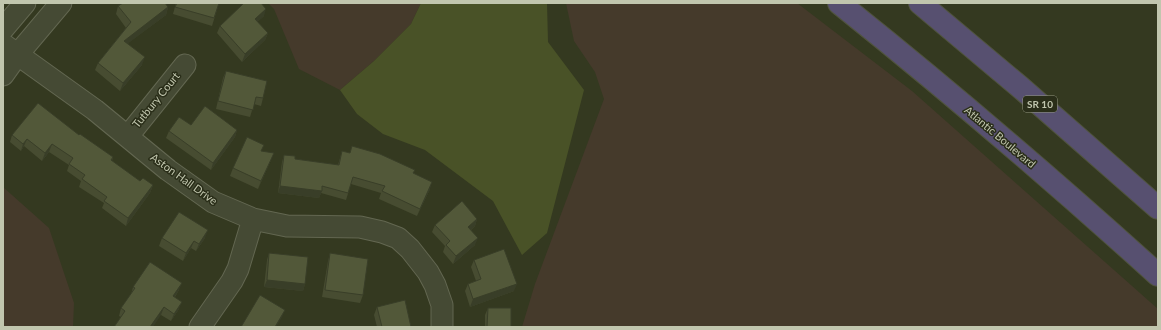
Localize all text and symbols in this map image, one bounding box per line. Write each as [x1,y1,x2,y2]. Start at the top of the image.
street label: Tutbury Court [129,69,182,130]
road number: SR 10 [1023,96,1057,112]
street label: Atlantic Boulevard [962,103,1038,170]
street label: Aston Hall Drive [148,150,220,207]

